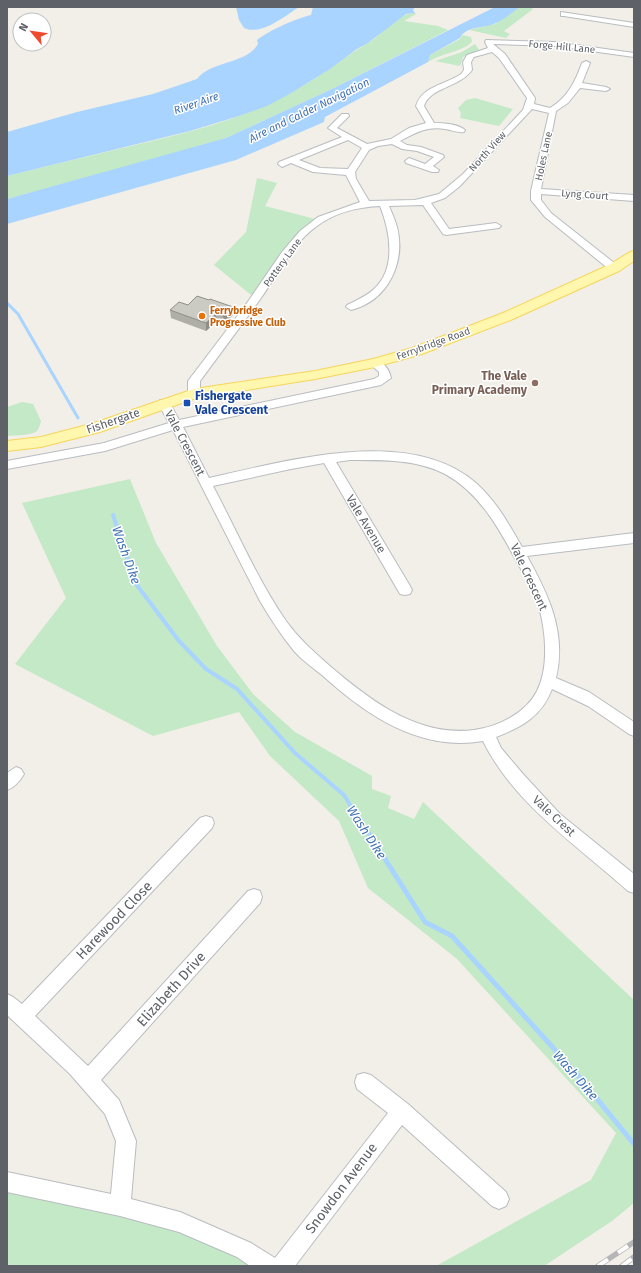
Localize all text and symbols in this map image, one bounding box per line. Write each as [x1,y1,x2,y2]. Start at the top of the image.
north arrow [12,12,52,52]
text: N [16,21,31,34]
street label: Forge Hill Lane [528,38,596,56]
water label: Aire and Calder Navigation [246,76,372,146]
water label: River Aire [172,90,221,117]
street label: North View [467,129,509,174]
street label: Holes Lane [533,131,555,182]
street label: Lyng Court [561,187,609,203]
street label: Pottery Lane [261,236,304,289]
place label: Ferrybridge Progressive Club [210,305,286,329]
marker: Ferrybridge Progressive Club [197,311,207,321]
street label: Ferrybridge Road [395,325,472,363]
place label: The Vale Primary Academy [432,369,528,397]
marker: The Vale Primary Academy [530,378,540,388]
place label: Fishergate Vale Crescent [194,389,268,417]
marker: Fishergate Vale Crescent [182,398,192,408]
street label: Fishergate [84,405,142,437]
street label: Vale Crescent [162,408,208,479]
street label: Vale Avenue [343,492,389,556]
water label: Wash Dike [109,524,144,586]
street label: Vale Crescent [507,541,551,613]
street label: Vale Crest [530,793,579,840]
water label: Wash Dike [344,803,390,862]
street label: Harewood Close [73,878,156,963]
street label: Elizabeth Drive [133,948,209,1030]
water label: Wash Dike [550,1048,601,1103]
street label: Snowdon Avenue [302,1140,381,1237]

